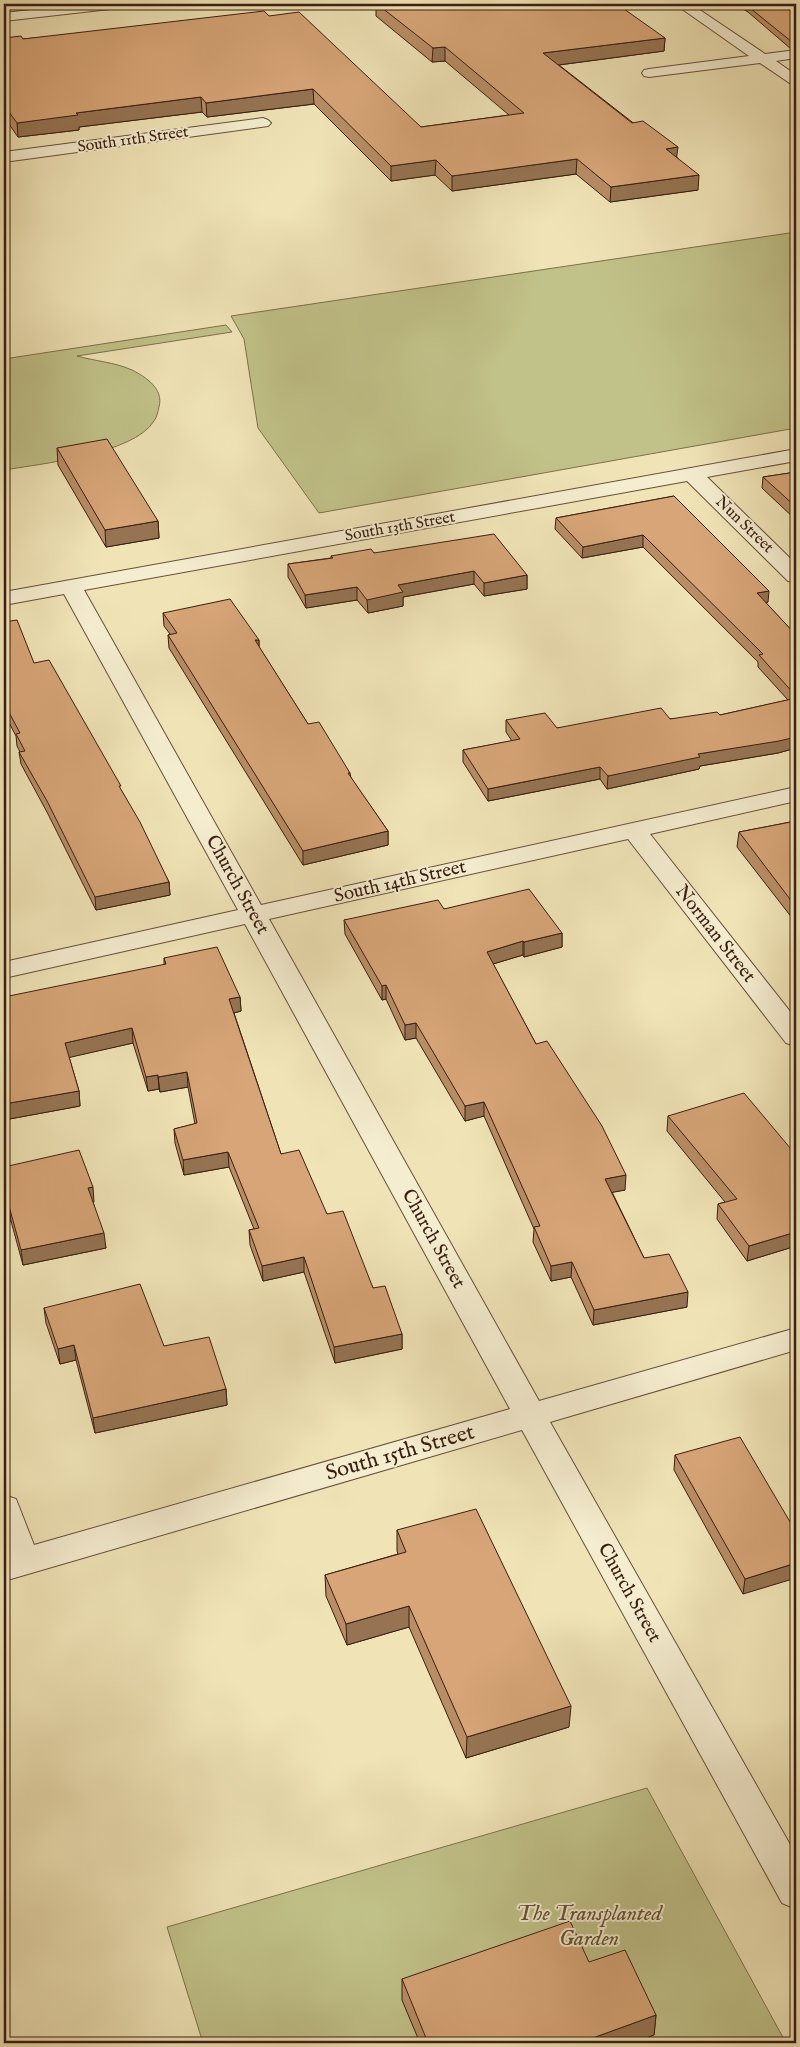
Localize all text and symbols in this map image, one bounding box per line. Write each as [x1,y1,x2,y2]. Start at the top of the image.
street label: South 11th Street [76,122,190,158]
street label: Nun Street [711,492,778,558]
street label: South 13th Street [343,507,457,547]
street label: Church Street [200,831,274,939]
street label: South 14th Street [332,855,469,909]
street label: Norman Street [669,880,761,988]
street label: Church Street [396,1185,470,1293]
street label: South 15th Street [322,1418,478,1488]
street label: Church Street [592,1539,666,1647]
park label: The Transplanted Garden [516,1900,663,1953]

